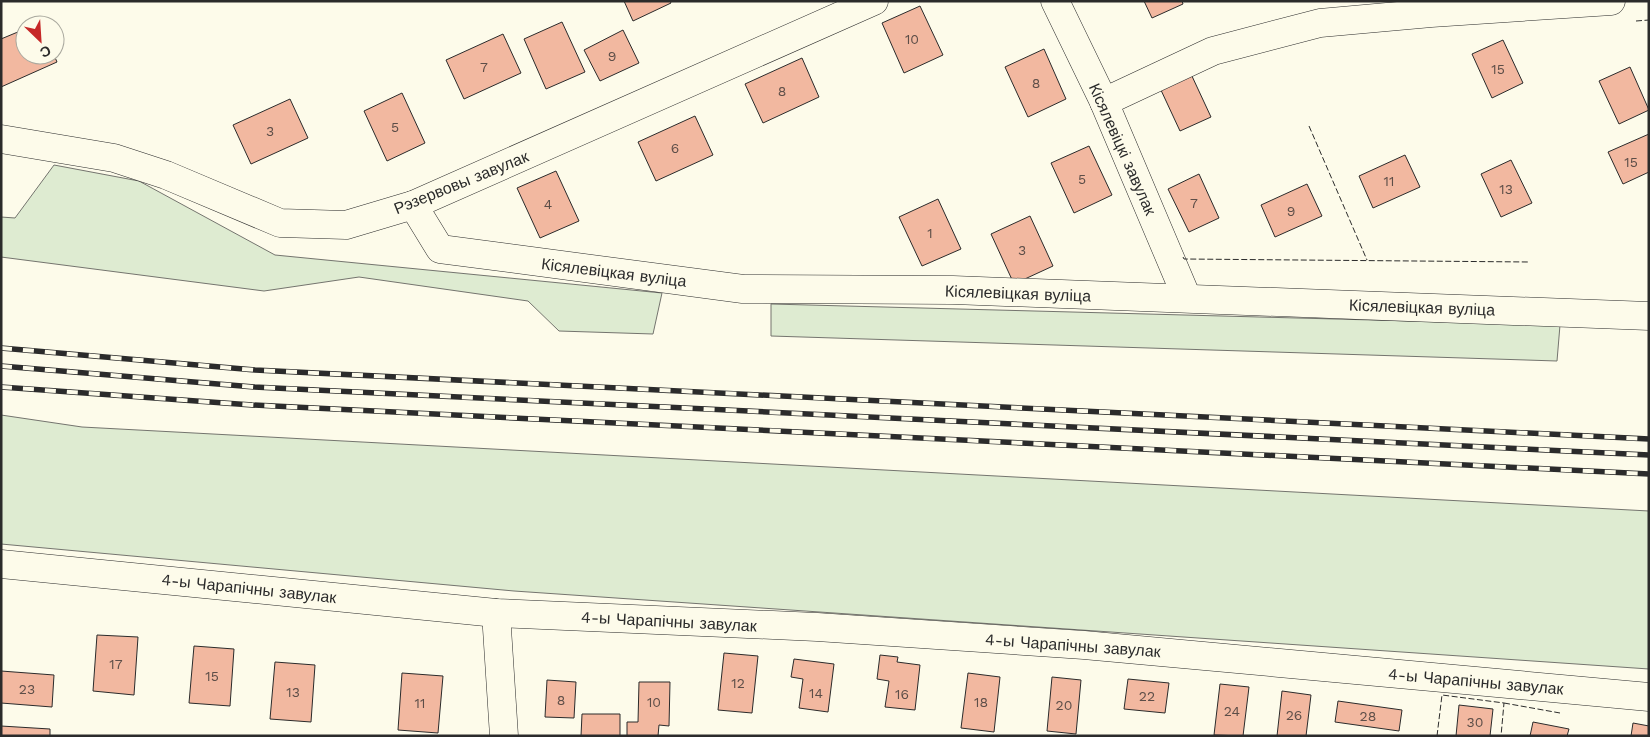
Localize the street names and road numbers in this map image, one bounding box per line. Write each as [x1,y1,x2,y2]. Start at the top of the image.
street label: Кісялевіцкі завулак [1085,80,1161,219]
street label: Рэзервовы завулак [391,146,532,218]
street label: Кісялевіцкая вуліца [540,254,688,291]
street label: Кісялевіцкая вуліца [945,281,1091,306]
street label: Кісялевіцкая вуліца [1349,295,1495,320]
street label: 4-ы Чарапічны завулак [160,570,338,607]
street label: 4-ы Чарапічны завулак [581,607,758,636]
street label: 4-ы Чарапічны завулак [985,630,1162,661]
street label: 4-ы Чарапічны завулак [1388,664,1565,699]

